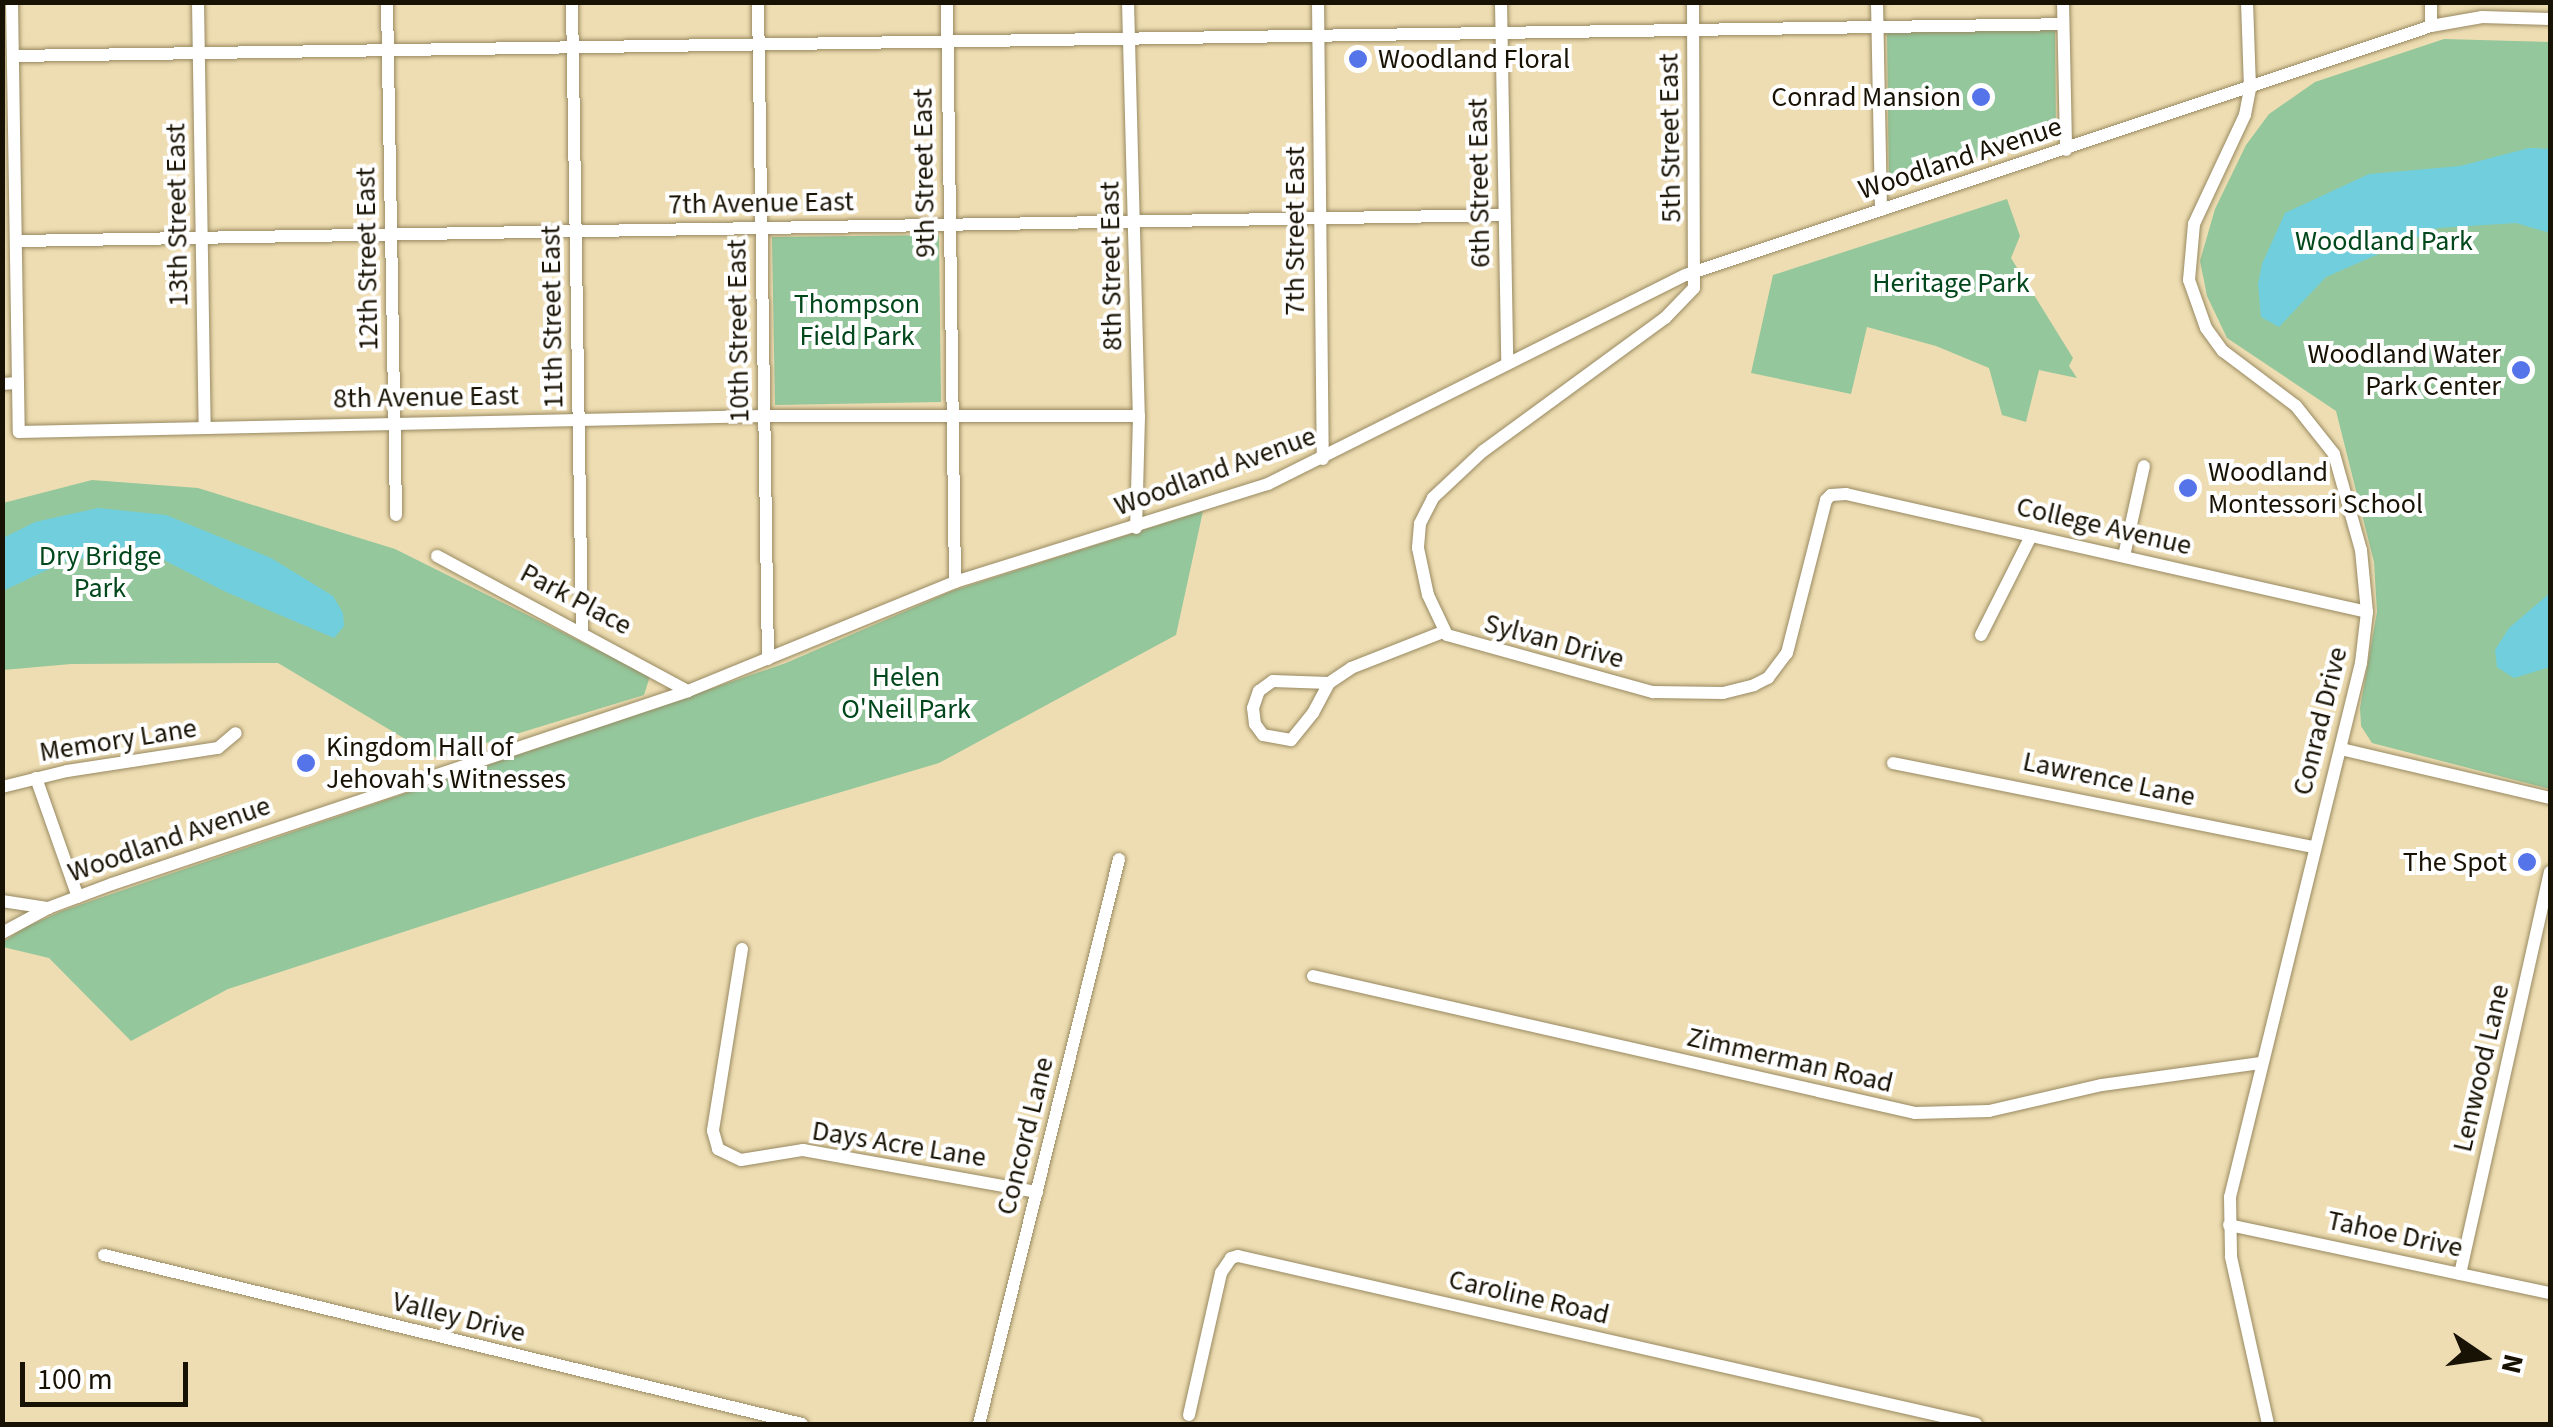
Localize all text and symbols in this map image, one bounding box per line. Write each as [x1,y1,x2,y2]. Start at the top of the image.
place label: Woodland Floral [1378,42,1570,76]
marker: Woodland Floral [1347,48,1369,70]
street label: 5th Street East [1652,53,1688,223]
place label: Conrad Mansion [1771,80,1961,114]
marker: Conrad Mansion [1970,86,1992,108]
street label: 9th Street East [906,88,942,258]
street label: 6th Street East [1461,98,1497,268]
street label: Woodland Avenue [1854,109,2066,207]
street label: 13th Street East [159,123,195,307]
street label: 7th Street East [1278,146,1312,316]
street label: 12th Street East [349,167,385,351]
street label: 8th Street East [1093,181,1129,351]
street label: 7th Avenue East [668,185,854,221]
park label: Woodland Park [2295,224,2473,258]
street label: 11th Street East [534,225,570,409]
street label: 10th Street East [720,239,756,423]
park label: Heritage Park [1872,266,2030,300]
park label: Thompson Field Park [794,287,920,353]
place label: Woodland Water Park Center [2307,337,2501,403]
marker: Woodland Water Park Center [2510,359,2532,381]
street label: 8th Avenue East [333,379,519,415]
street label: Woodland Avenue [1110,419,1320,523]
place label: Woodland Montessori School [2208,455,2423,521]
marker: Woodland Montessori School [2177,477,2199,499]
street label: College Avenue [2013,490,2195,562]
park label: Dry Bridge Park [39,539,161,605]
street label: Park Place [515,556,637,642]
street label: Sylvan Drive [1480,606,1628,676]
street label: Conrad Drive [2285,643,2355,799]
park label: Helen O'Neil Park [841,660,971,726]
street label: Memory Lane [37,711,199,769]
place label: Kingdom Hall of Jehovah's Witnesses [326,730,566,796]
street label: Lawrence Lane [2020,744,2198,814]
marker: Kingdom Hall of Jehovah's Witnesses [295,752,317,774]
street label: Woodland Avenue [63,789,275,889]
place label: The Spot [2403,845,2507,879]
marker: The Spot [2516,851,2538,873]
street label: Lenwood Lane [2445,981,2517,1155]
street label: Zimmerman Road [1684,1020,1896,1100]
street label: Concord Lane [989,1054,1061,1218]
street label: Days Acre Lane [810,1114,988,1174]
street label: Tahoe Drive [2324,1203,2466,1265]
street label: Caroline Road [1445,1262,1613,1332]
street label: Valley Drive [389,1284,529,1350]
north arrow [2433,1307,2533,1407]
scale bar [25,1342,192,1404]
text: N [2491,1350,2534,1377]
text: 100 m [37,1358,113,1401]

